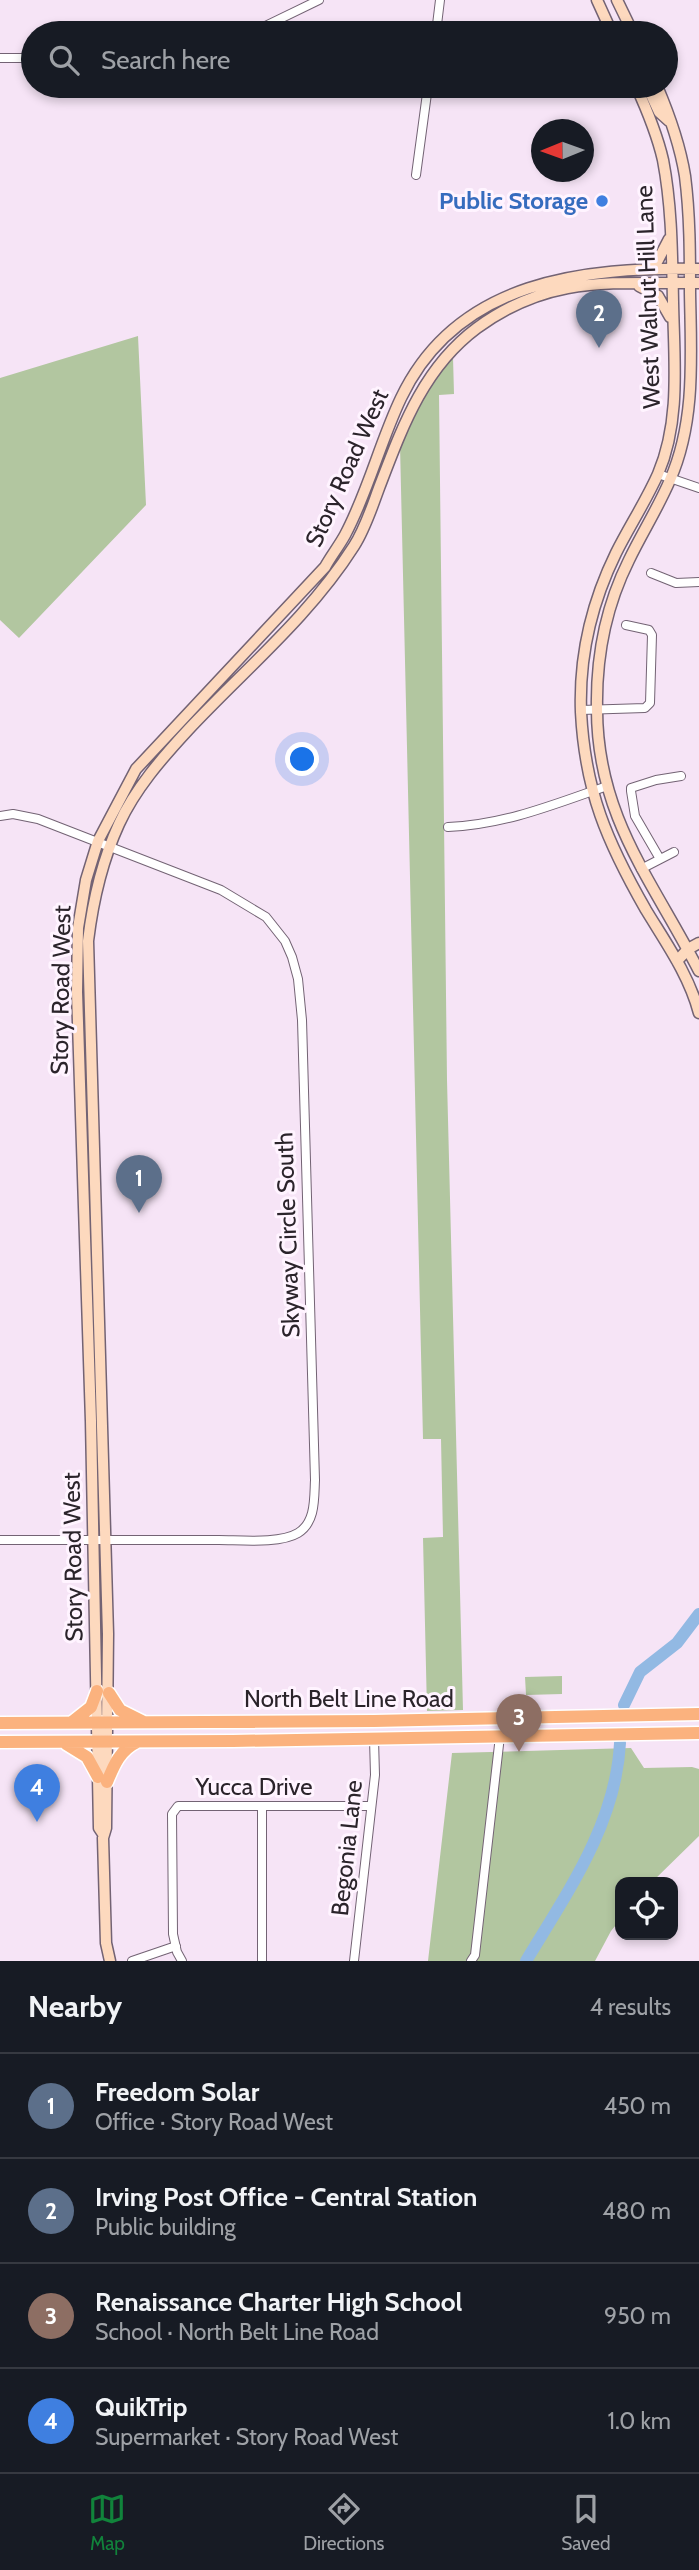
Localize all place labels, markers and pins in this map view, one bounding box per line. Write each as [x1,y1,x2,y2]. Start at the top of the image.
place label: Public Storage [439,186,588,215]
marker: Public Storage [594,193,610,209]
pin: 2 [576,290,622,348]
pin: 1 [116,1155,162,1213]
pin: 3 [496,1694,542,1752]
pin: 4 [14,1764,60,1822]

